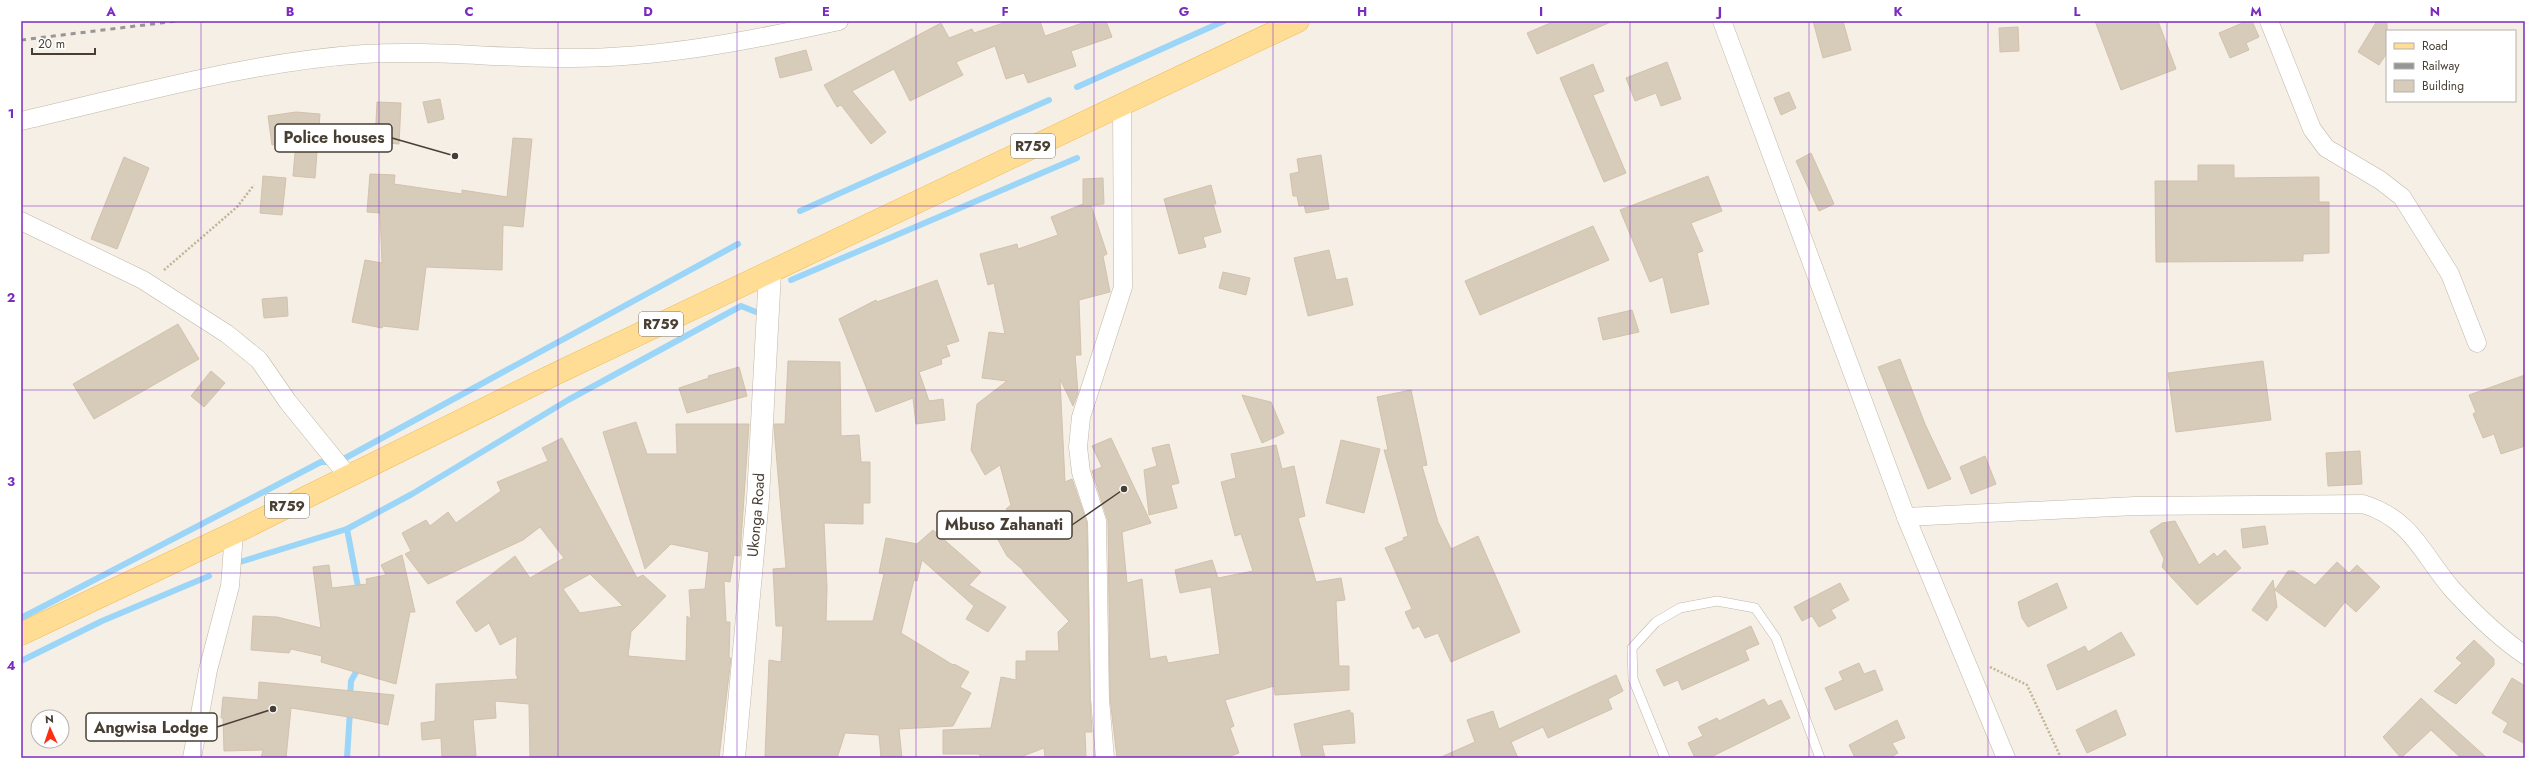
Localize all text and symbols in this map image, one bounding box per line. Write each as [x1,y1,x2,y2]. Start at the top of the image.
text: A [105,2,116,21]
text: B [286,2,295,21]
text: C [464,2,474,21]
text: D [643,2,653,21]
text: E [822,2,830,21]
text: F [1001,2,1009,21]
text: G [1179,2,1190,21]
text: H [1357,2,1367,21]
text: I [1539,2,1543,21]
text: J [1715,2,1722,21]
text: K [1893,2,1903,21]
text: L [2074,2,2081,21]
text: M [2250,2,2262,21]
text: N [2430,2,2440,21]
scale bar [32,30,95,56]
legend [2386,30,2516,102]
text: 20 m [38,35,65,53]
text: Road [2422,37,2448,55]
text: Railway [2422,57,2460,75]
text: Building [2422,77,2464,95]
text: 1 [8,104,14,123]
callout: Police houses [275,124,392,152]
text: Police houses [283,126,385,149]
road number: R759 [1011,134,1055,158]
text: 2 [7,288,15,307]
road number: R759 [639,312,683,336]
text: 3 [7,472,15,491]
street label: Ukonga Road [742,472,770,558]
road number: R759 [265,494,309,518]
callout: Mbuso Zahanati [937,511,1072,539]
text: Mbuso Zahanati [945,513,1063,536]
text: 4 [6,656,16,675]
north arrow [30,709,70,749]
text: N [45,711,54,727]
callout: Angwisa Lodge [86,713,217,741]
text: Angwisa Lodge [93,716,208,739]

